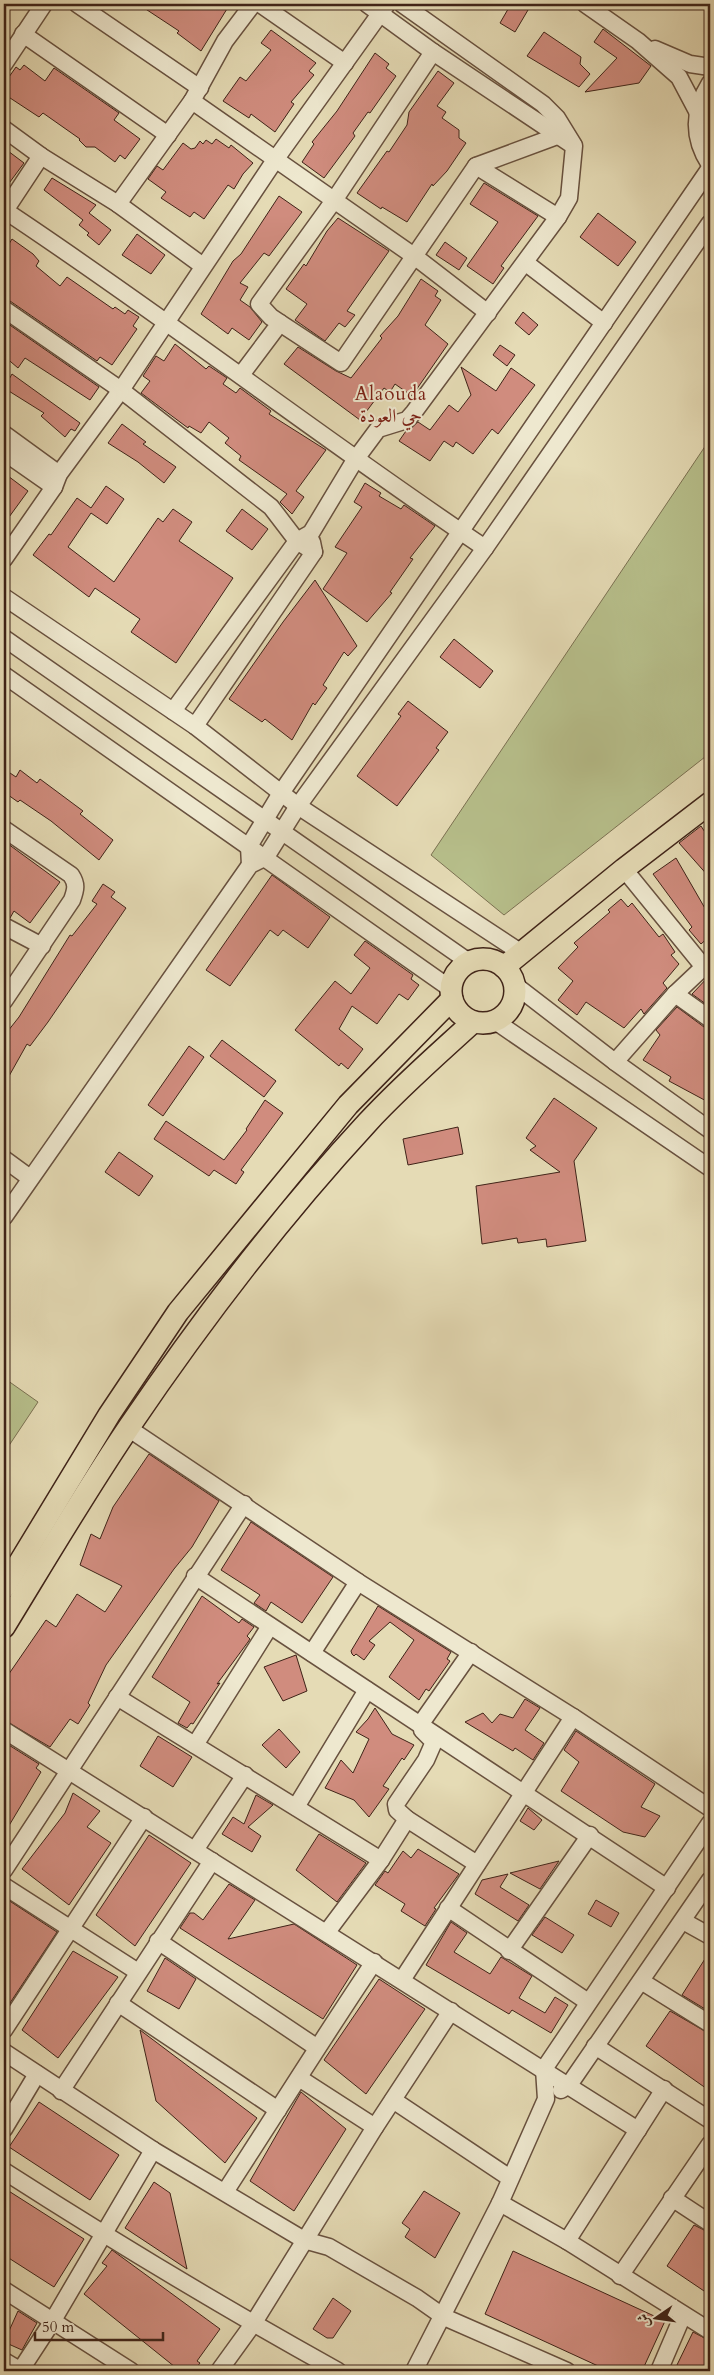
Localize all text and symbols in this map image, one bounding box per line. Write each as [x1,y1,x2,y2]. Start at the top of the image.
district label: Alaouda حي العودة [355,381,427,431]
north arrow [632,2292,682,2342]
scale bar [35,2310,162,2342]
text: ش [633,2312,655,2330]
text: 50 m [42,2317,74,2337]

